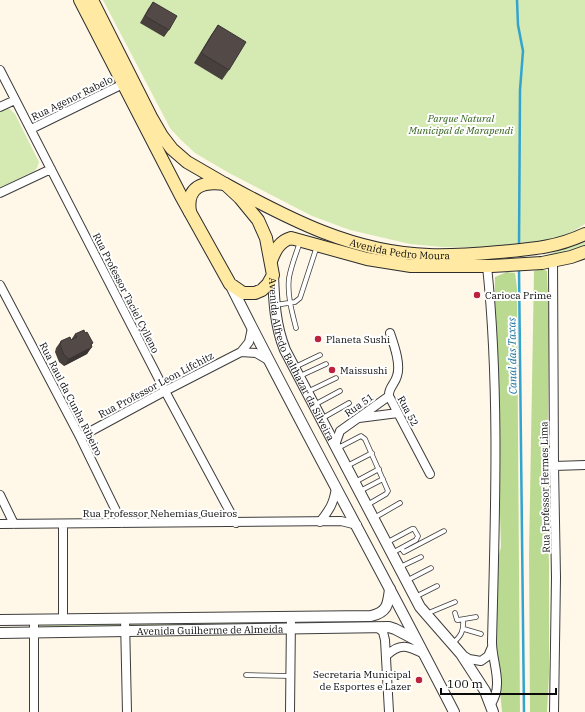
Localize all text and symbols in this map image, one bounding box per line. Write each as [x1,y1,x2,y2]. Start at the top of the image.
street label: Rua Agenor Rabelo [29,72,115,123]
park label: Parque Natural Municipal de Marapendi [408,112,513,137]
street label: Rua Professor Taciel Cylleno [90,231,162,356]
street label: Avenida Pedro Moura [348,235,451,262]
street label: Avenida Alfredo Balthazar da Silveira [267,277,338,443]
place label: Carioca Prime [485,289,552,302]
marker: Carioca Prime [472,290,482,300]
water label: Canal das Taxas [504,317,520,395]
place label: Planeta Sushi [326,333,390,346]
marker: Planeta Sushi [313,334,323,344]
street label: Rua Raul da Cunha Ribeiro [37,340,106,458]
street label: Rua Professor Leon Lifchitz [96,349,216,421]
place label: Maissushi [340,364,388,377]
marker: Maissushi [327,365,337,375]
street label: Rua 51 [342,390,376,420]
street label: Rua 52 [395,394,421,428]
street label: Rua Professor Hermes Lima [537,421,553,553]
street label: Rua Professor Nehemias Gueiros [83,507,237,520]
street label: Avenida Guilherme de Almeida [137,622,284,637]
place label: Secretaria Municipal de Esportes e Lazer [313,668,412,693]
scale bar [441,670,556,696]
marker: Secretaria Municipal de Esportes e Lazer [414,675,424,685]
text: 100 m [447,676,483,691]

